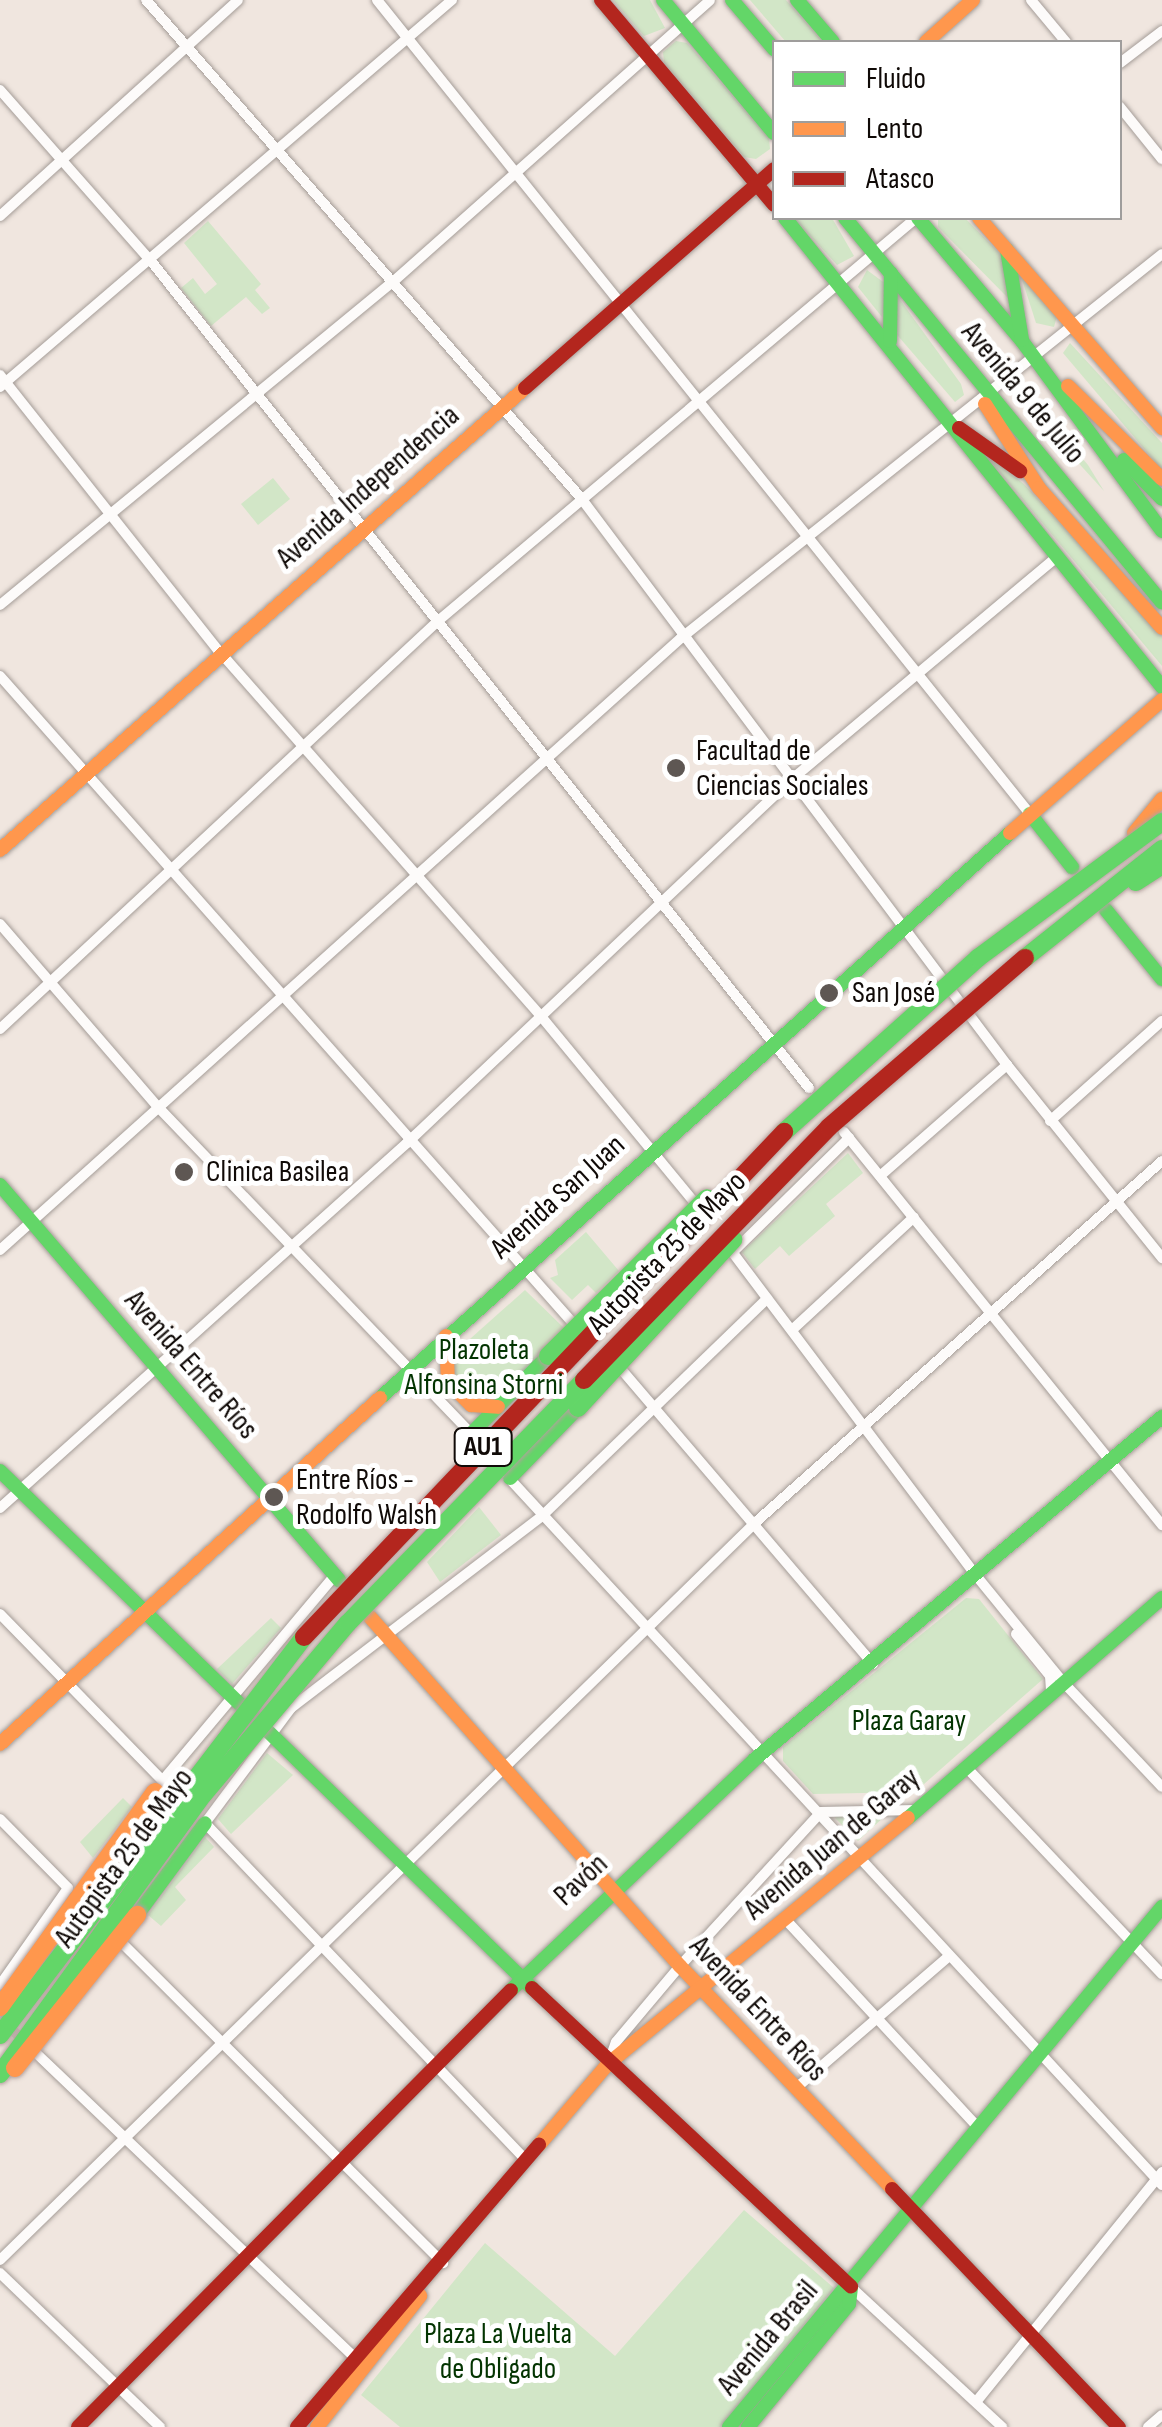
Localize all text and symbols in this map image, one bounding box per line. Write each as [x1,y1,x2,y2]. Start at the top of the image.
legend [772,40,1122,220]
text: Fluido [866,61,926,97]
text: Lento [866,111,923,147]
text: Atasco [866,161,935,197]
street label: Avenida 9 de Julio [953,315,1093,471]
street label: Avenida Independencia [269,398,467,576]
place label: Facultad de Ciencias Sociales [696,733,869,804]
marker: Facultad de Ciencias Sociales [665,757,687,779]
place label: San José [852,975,935,1011]
marker: San José [816,980,842,1006]
street label: Avenida San Juan [483,1127,633,1267]
place label: Clinica Basilea [206,1154,349,1190]
marker: Clinica Basilea [171,1159,197,1185]
street label: Autopista 25 de Mayo [580,1164,754,1342]
street label: Avenida Entre Ríos [117,1283,265,1447]
park label: Plazoleta Alfonsina Storni [405,1332,563,1402]
road number: AU1 [453,1424,513,1470]
place label: Entre Ríos - Rodolfo Walsh [296,1462,437,1532]
marker: Entre Ríos - Rodolfo Walsh [261,1484,287,1510]
park label: Plaza Garay [852,1703,966,1739]
street label: Avenida Juan de Garay [737,1760,927,1928]
street label: Autopista 25 de Mayo [47,1762,201,1954]
street label: Pavón [547,1846,615,1914]
street label: Avenida Entre Ríos [682,1929,834,2089]
street label: Avenida Brasil [710,2274,826,2402]
park label: Plaza La Vuelta de Obligado [424,2316,572,2386]

